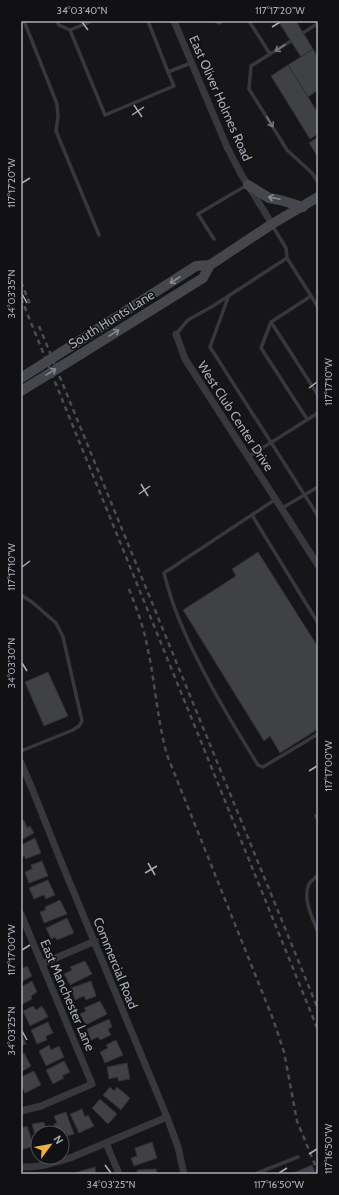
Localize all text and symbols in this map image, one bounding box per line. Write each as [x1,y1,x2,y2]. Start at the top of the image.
text: 34°03'40"N [57,4,107,17]
text: 117°17'20"W [255,4,305,17]
street label: East Oliver Holmes Road [186,33,256,163]
one-way arrow [274,44,286,52]
one-way arrow [266,116,274,128]
text: 117°17'20"W [5,158,18,208]
one-way arrow [268,194,281,202]
text: 34°03'35"N [5,269,18,319]
one-way arrow [169,276,180,284]
street label: South Hunts Lane [65,286,157,352]
one-way arrow [108,329,119,337]
street label: West Club Center Drive [194,358,278,474]
text: 117°17'10"W [322,358,335,406]
one-way arrow [45,368,56,376]
text: 117°17'10"W [5,543,18,591]
text: 34°03'30"N [5,638,18,688]
text: 117°17'00"W [322,740,335,792]
street label: Commercial Road [90,915,142,1011]
text: 117°17'00"W [5,924,18,976]
street label: East Manchester Lane [37,937,99,1054]
text: 34°03'25"N [5,1006,18,1056]
text: 117°16'50"W [322,1123,335,1174]
north arrow [30,1125,70,1165]
text: N [50,1133,66,1147]
text: 34°03'25"N [86,1178,136,1191]
text: 117°16'50"W [254,1178,305,1191]

